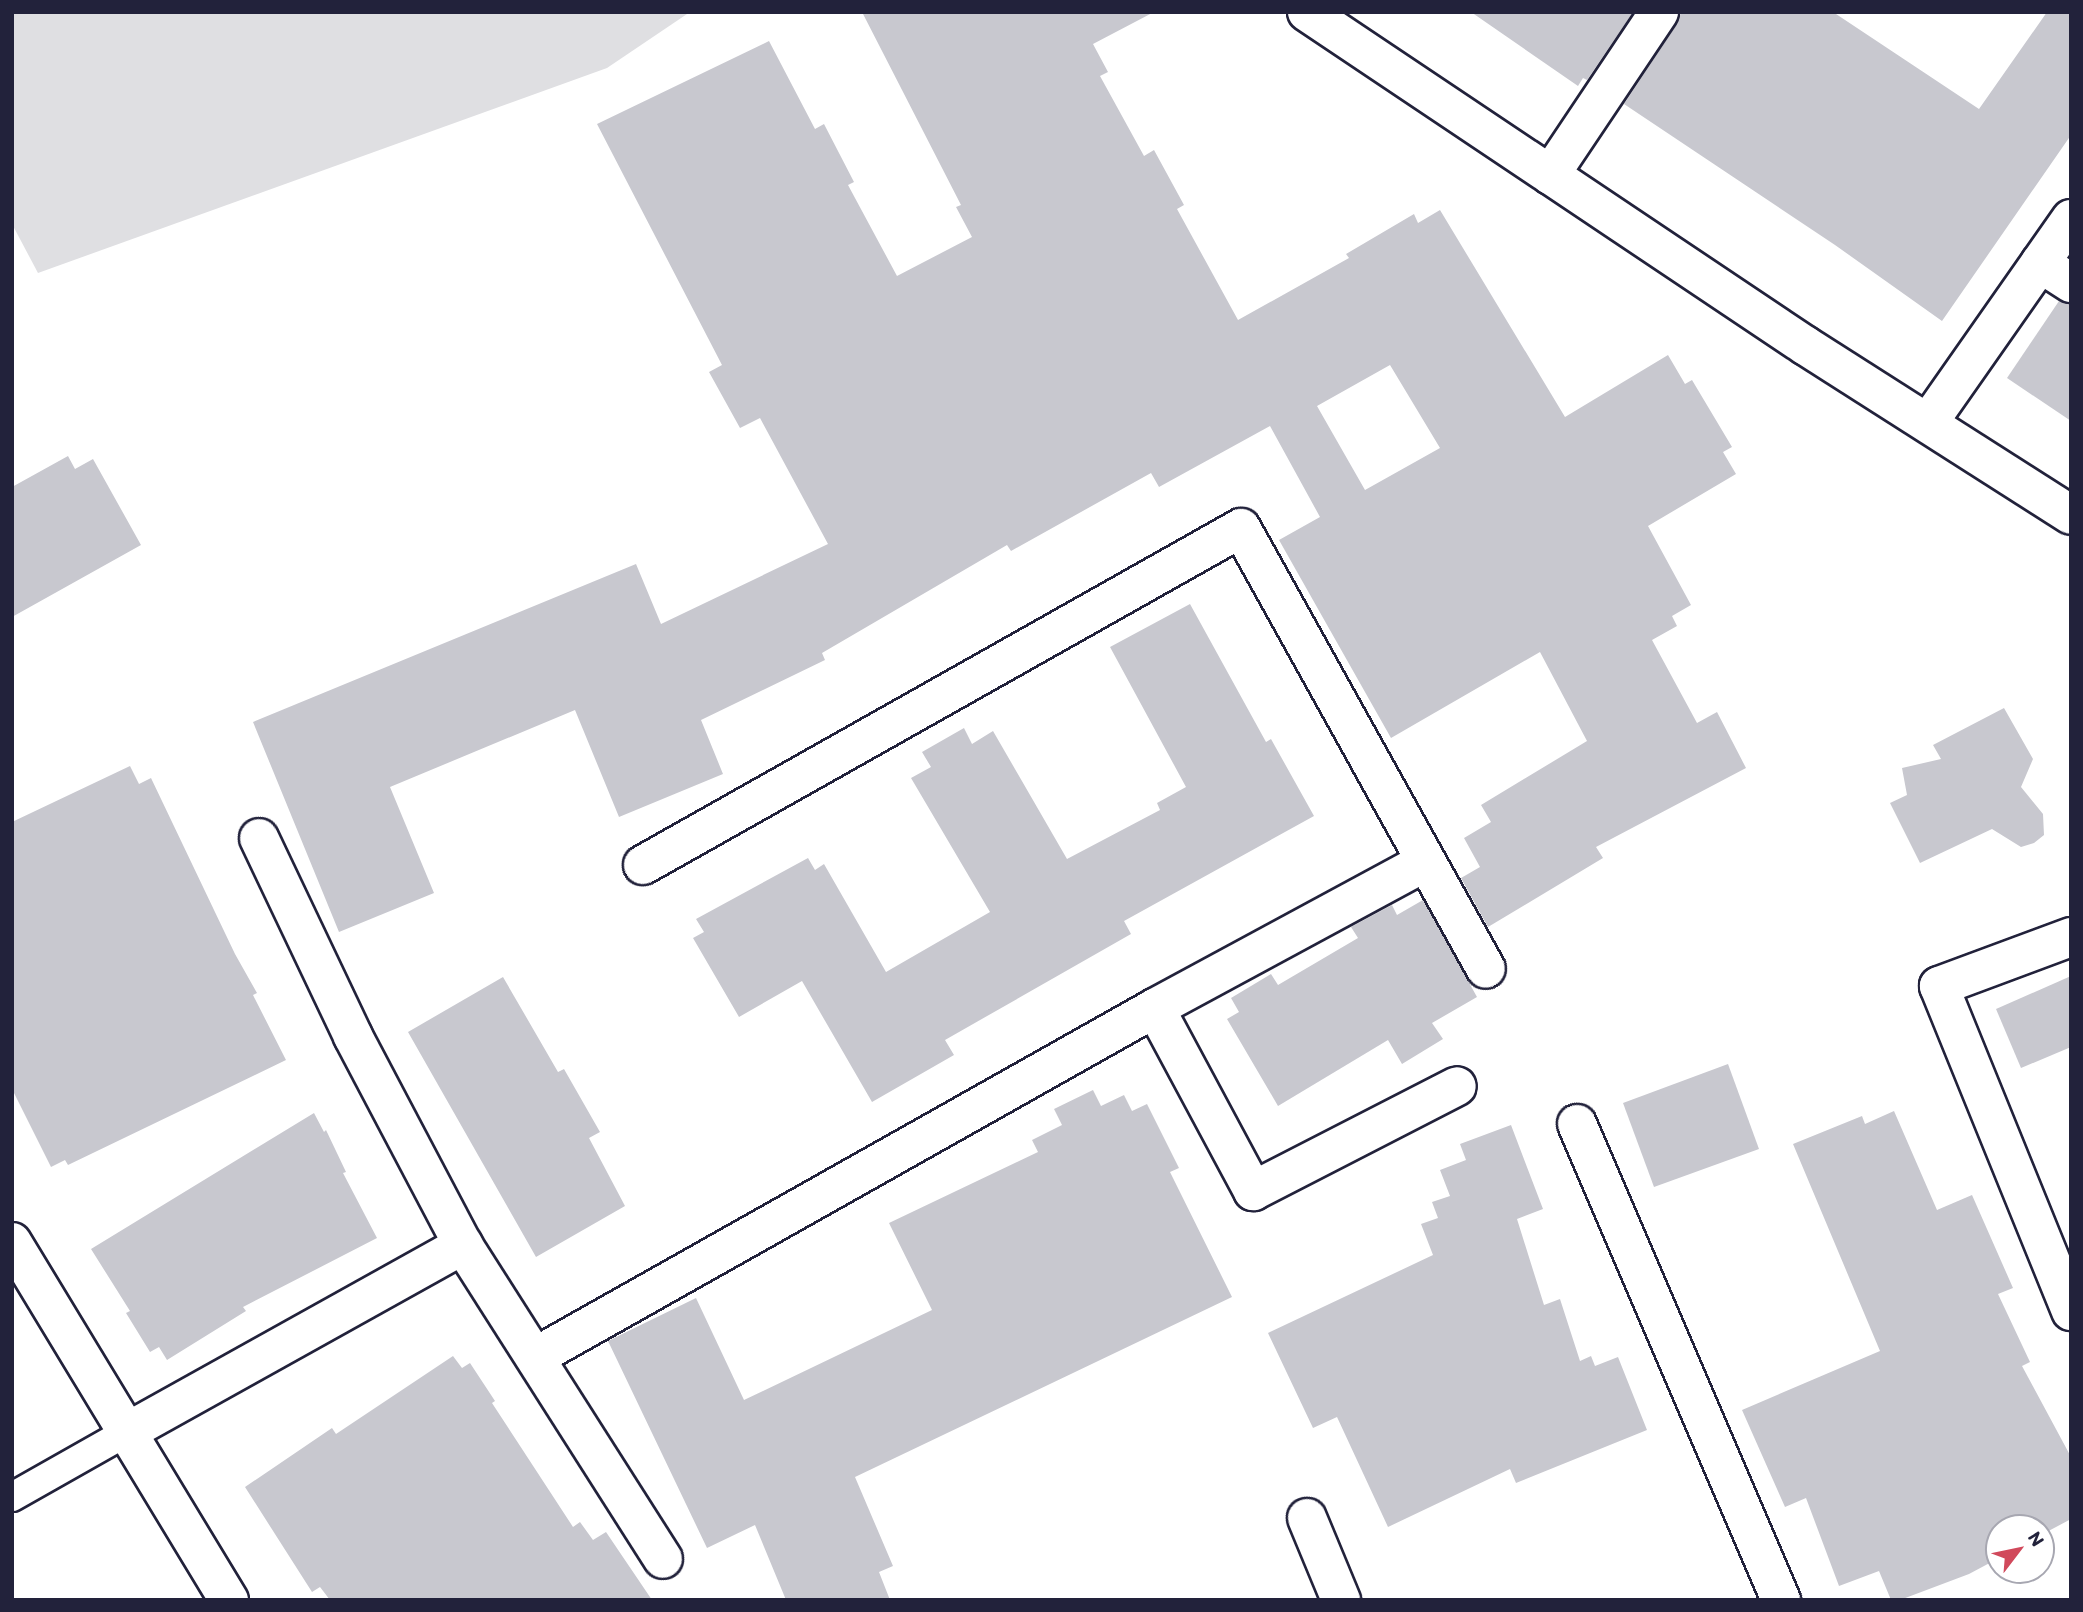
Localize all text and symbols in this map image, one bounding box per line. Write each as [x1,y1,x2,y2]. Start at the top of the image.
north arrow [1985,1514,2055,1584]
text: N [2023,1527,2050,1550]

